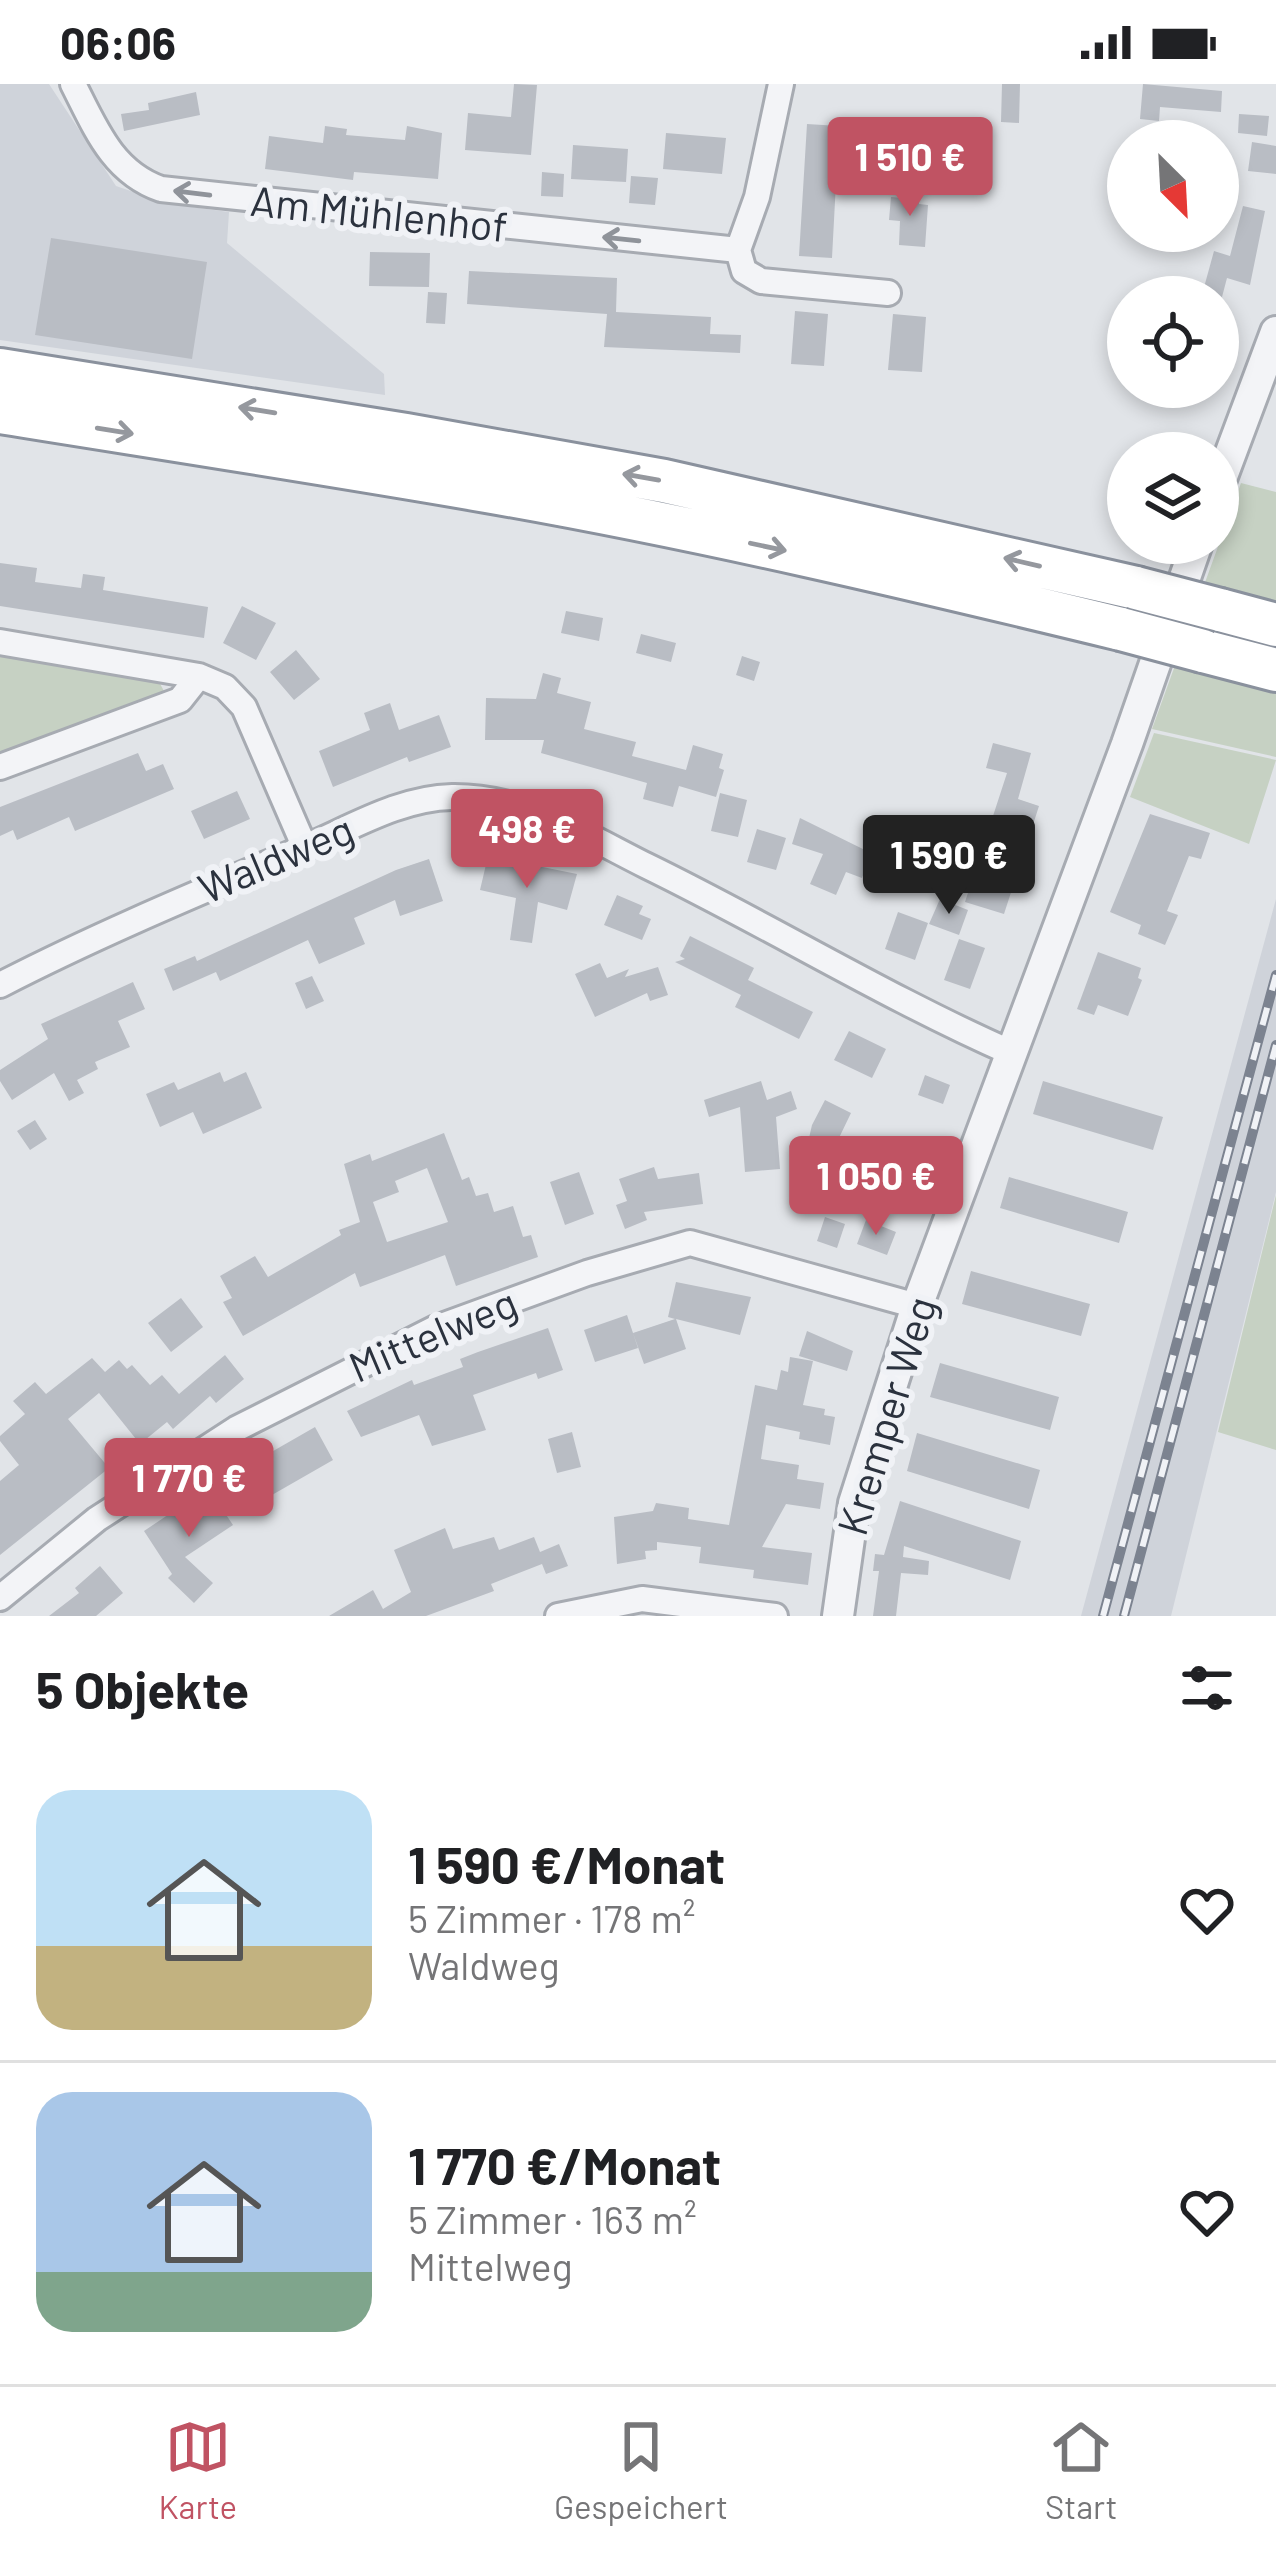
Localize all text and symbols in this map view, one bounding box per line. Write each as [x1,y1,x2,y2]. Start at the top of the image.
text: 06:06 [60,15,176,69]
pin: 1 510 € [799,117,1021,219]
north arrow [1107,120,1239,252]
map controls [1107,120,1239,564]
text: 1 510 € [855,132,965,179]
street label: Am Mühlenhof [248,174,510,250]
one-way arrow [173,181,212,203]
one-way arrow [603,227,642,250]
button: locate [1107,276,1239,408]
one-way arrow [238,398,277,421]
one-way arrow [95,420,134,443]
button: layers [1107,432,1239,564]
one-way arrow [623,465,662,487]
one-way arrow [748,536,786,559]
one-way arrow [1003,549,1041,572]
pin: 498 € [443,789,611,891]
street label: Waldweg [190,802,361,913]
text: 498 € [478,804,576,851]
pin: 1 590 € [838,815,1060,917]
text: 1 590 € [890,830,1008,877]
pin: 1 050 € [765,1136,987,1238]
text: 1 050 € [816,1151,936,1198]
street label: Mittelweg [341,1276,524,1392]
street label: Kremper Weg [825,1290,946,1541]
pin: 1 770 € [78,1438,300,1540]
text: 1 770 € [131,1453,247,1500]
icon: filters [1174,1655,1240,1721]
text: 5 Objekte [36,1658,249,1719]
text: 1 590 €/Monat [408,1833,725,1894]
icon: home [132,1838,276,1982]
icon: heart [1174,1877,1240,1943]
text: 5 Zimmer · 178 m² [408,1894,695,1941]
text: Waldweg [408,1941,560,1988]
text: 1 770 €/Monat [408,2134,721,2195]
icon: home [132,2140,276,2284]
icon: heart [1174,2179,1240,2245]
text: 5 Zimmer · 163 m² [408,2195,697,2242]
text: Mittelweg [408,2242,573,2289]
tab: Karte [158,2414,237,2526]
tab: Gespeichert [554,2414,728,2526]
tab: Start [1045,2414,1118,2526]

